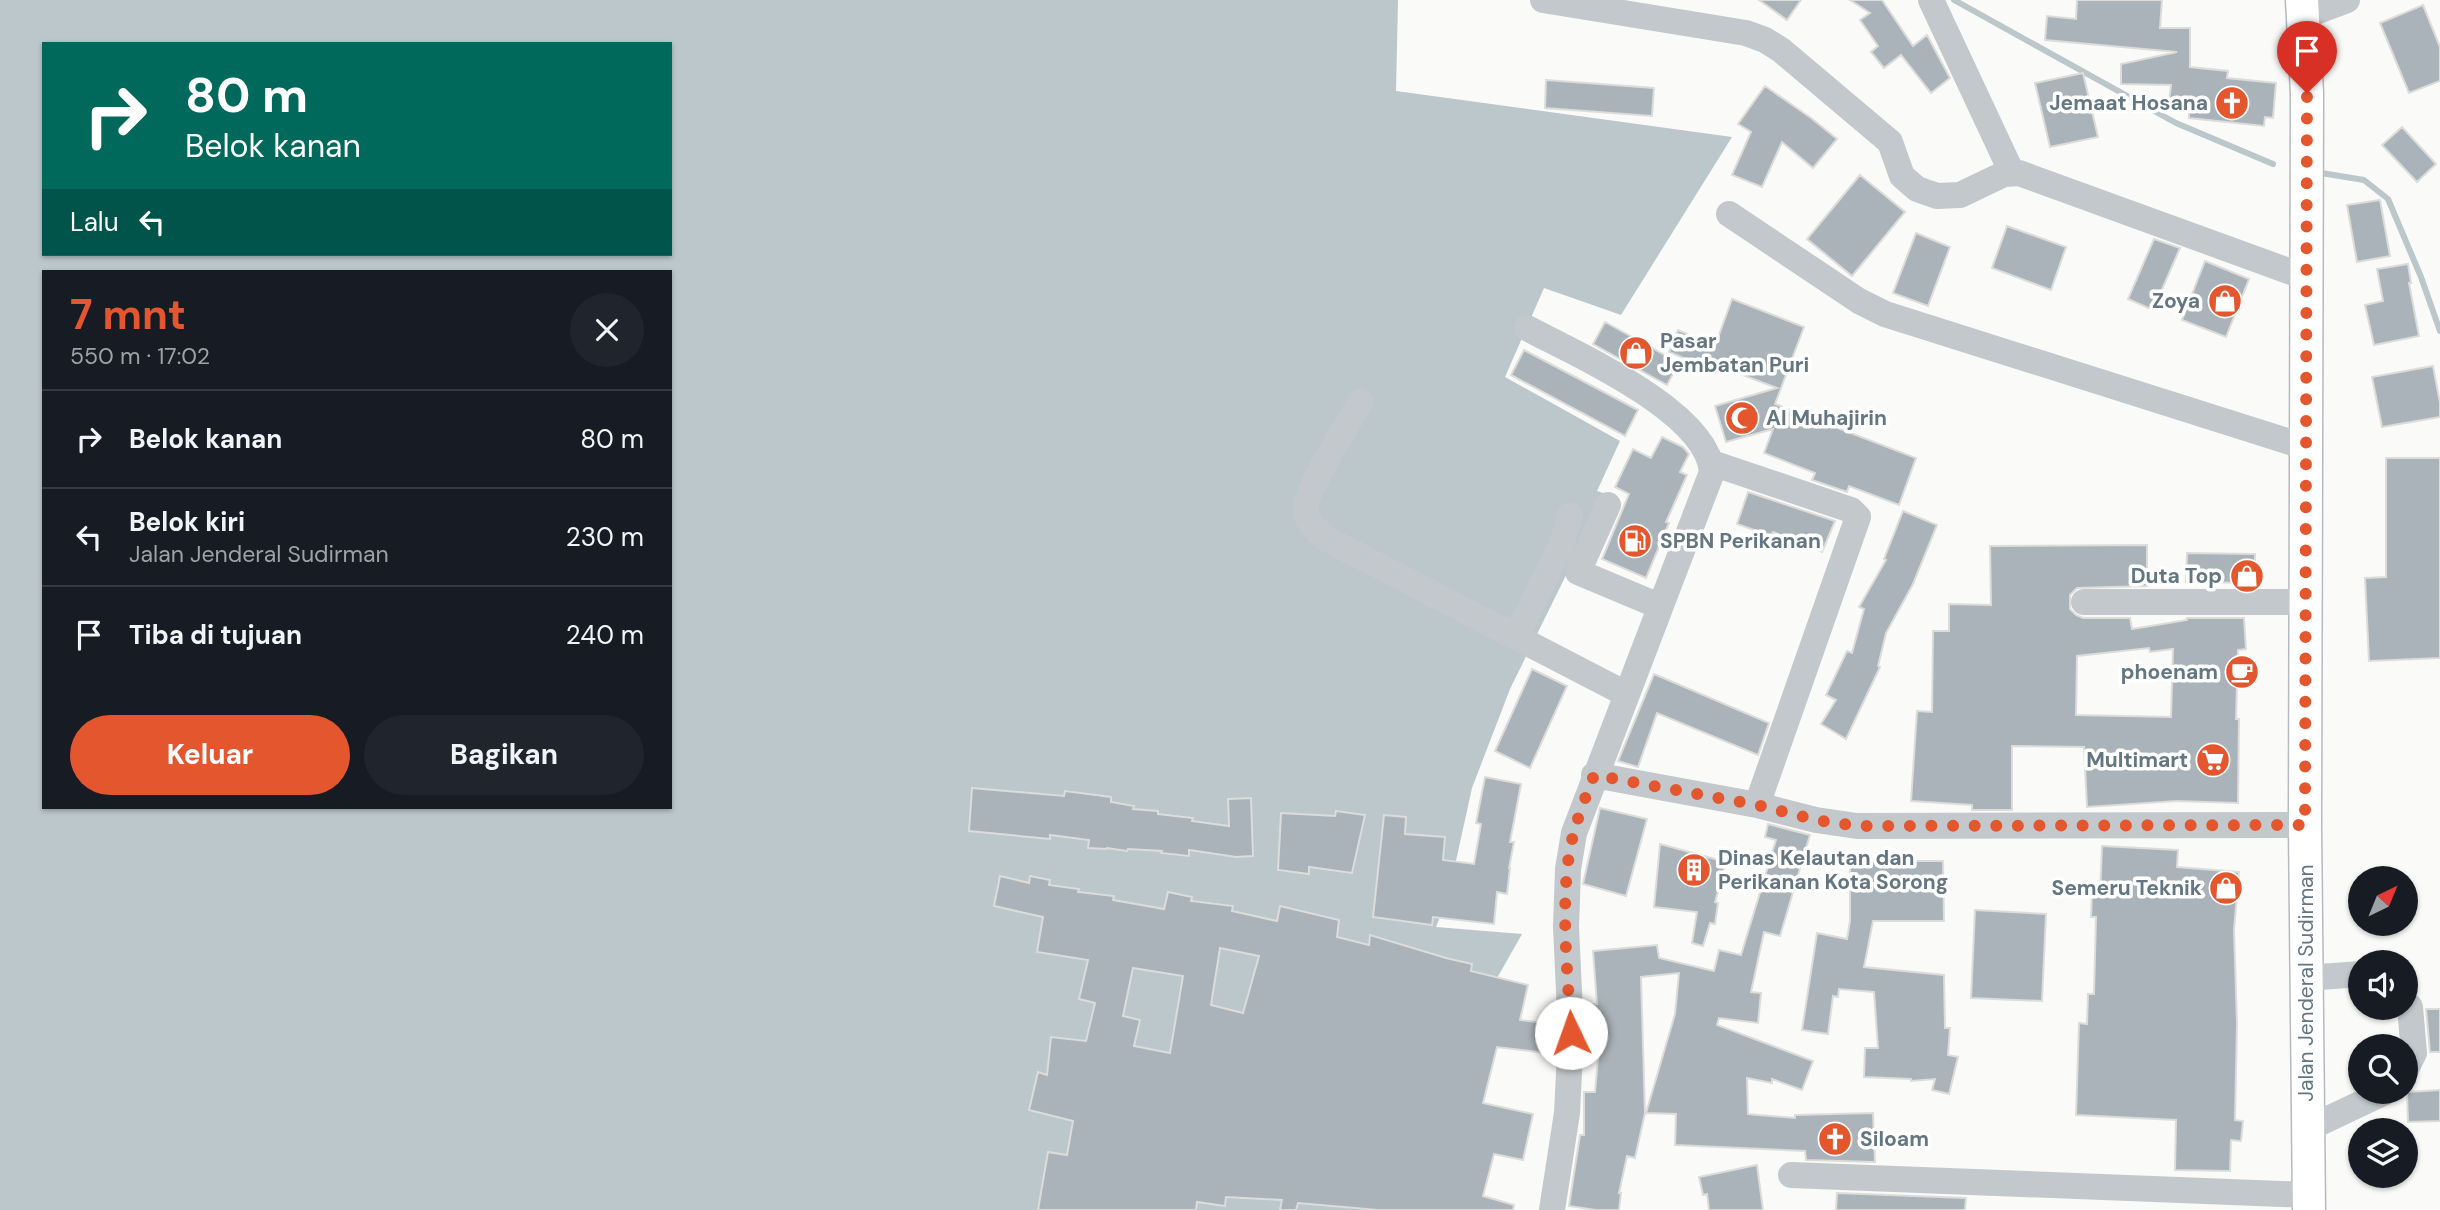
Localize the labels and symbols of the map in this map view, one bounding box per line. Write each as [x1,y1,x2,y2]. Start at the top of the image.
pin [2277,21,2337,93]
church icon: Jemaat Hosana [2213,84,2251,122]
place label: Jemaat Hosana [2049,89,2208,117]
shop icon: Zoya [2206,282,2244,320]
place label: Zoya [2152,287,2200,315]
place label: Pasar Jembatan Puri [1660,327,1809,379]
shop icon: Pasar Jembatan Puri [1617,334,1655,372]
mosque icon: Al Muhajirin [1723,399,1761,437]
place label: Al Muhajirin [1766,404,1887,432]
fuel station icon: SPBN Perikanan [1616,522,1654,560]
place label: SPBN Perikanan [1660,527,1821,555]
shop icon: Duta Top [2228,557,2266,595]
place label: Duta Top [2131,562,2222,590]
cafe icon: phoenam [2223,653,2261,691]
place label: phoenam [2121,658,2218,686]
supermarket icon: Multimart [2194,741,2232,779]
place label: Multimart [2086,746,2188,774]
place label: Dinas Kelautan dan Perikanan Kota Sorong [1718,844,1948,896]
building icon: Dinas Kelautan dan Perikanan Kota Sorong [1675,851,1713,889]
street label: Jalan Jenderal Sudirman [2292,864,2320,1102]
north arrow [2348,866,2418,936]
shop icon: Semeru Teknik [2207,869,2245,907]
place label: Semeru Teknik [2052,874,2202,902]
position arrow [1534,996,1608,1070]
church icon: Siloam [1816,1120,1854,1158]
place label: Siloam [1860,1125,1929,1153]

